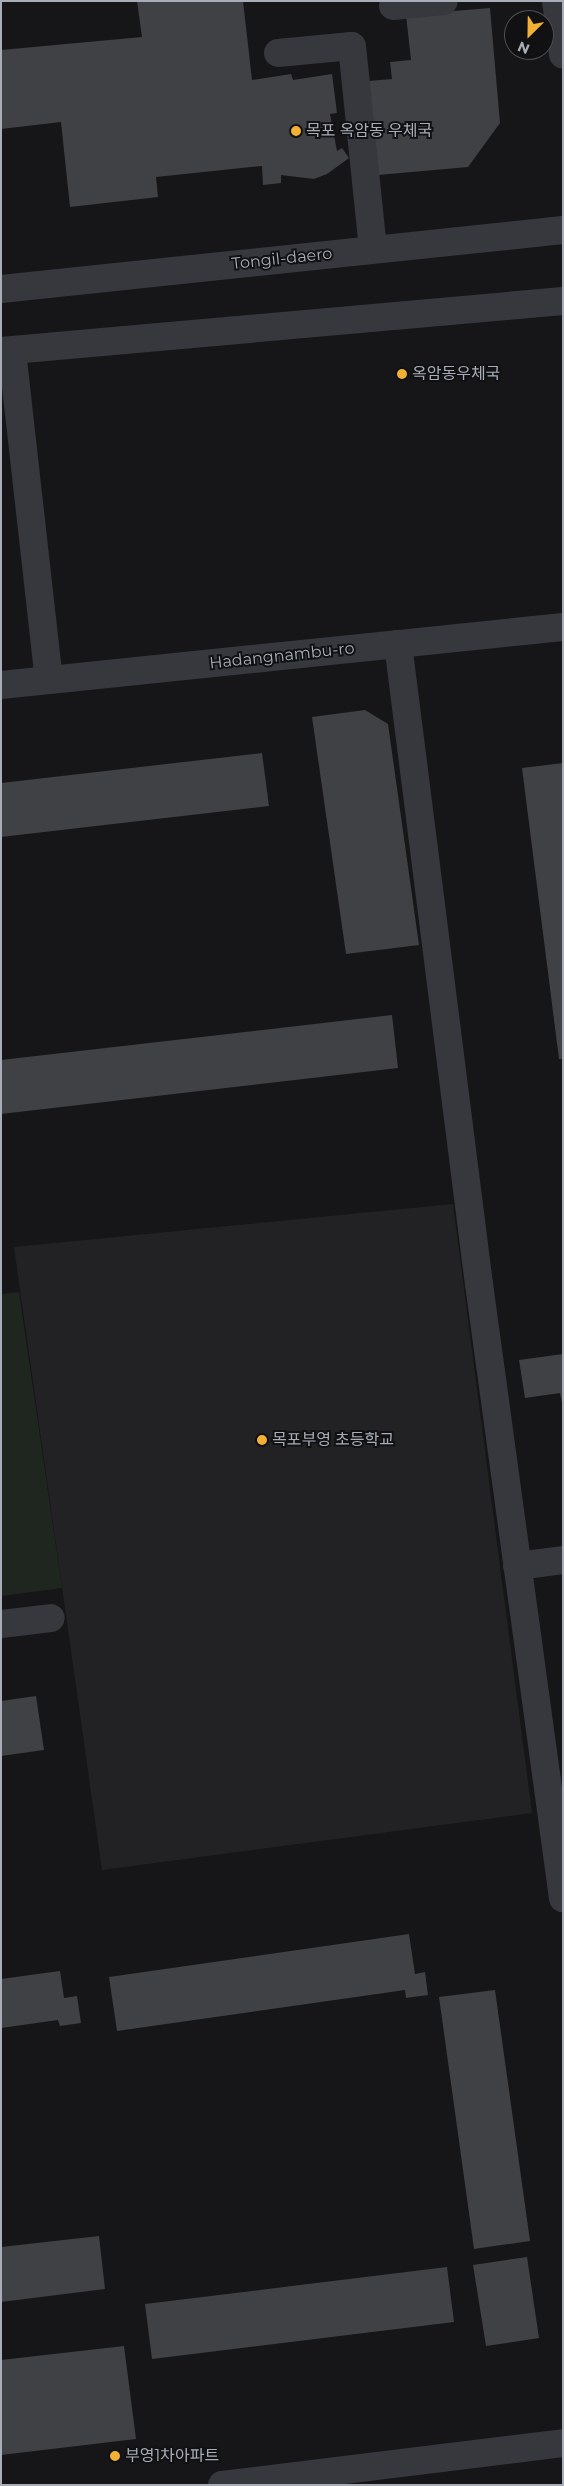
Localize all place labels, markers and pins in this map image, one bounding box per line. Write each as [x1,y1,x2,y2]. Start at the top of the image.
place label: 목포 옥암동 우체국 [306,121,432,141]
marker: 목포 옥암동 우체국 [290,125,302,137]
place label: 옥암동우체국 [412,364,500,384]
marker: 옥암동우체국 [396,368,408,380]
place label: 목포부영 초등학교 [272,1430,394,1450]
marker: 목포부영 초등학교 [256,1434,268,1446]
place label: 부영1차아파트 [125,2446,219,2466]
marker: 부영1차아파트 [109,2450,121,2462]

